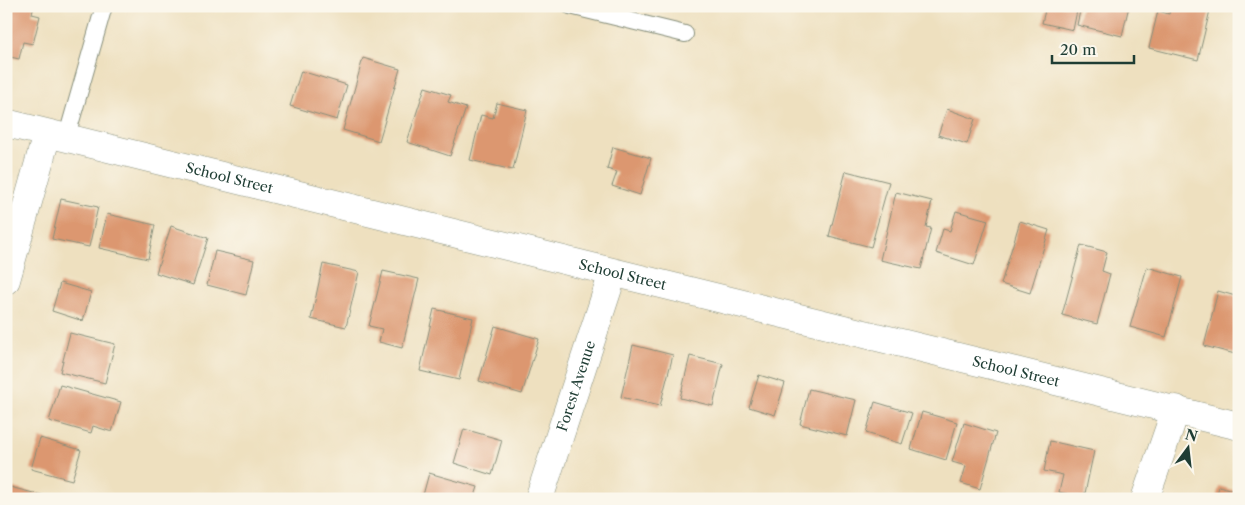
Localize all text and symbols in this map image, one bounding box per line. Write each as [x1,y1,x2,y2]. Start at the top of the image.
scale bar [1052,32,1135,64]
text: 20 m [1060,40,1096,59]
street label: School Street [184,158,275,197]
street label: School Street [577,255,668,294]
street label: Forest Avenue [553,338,599,434]
street label: School Street [970,352,1062,391]
north arrow [1162,422,1212,472]
text: N [1183,425,1200,446]

